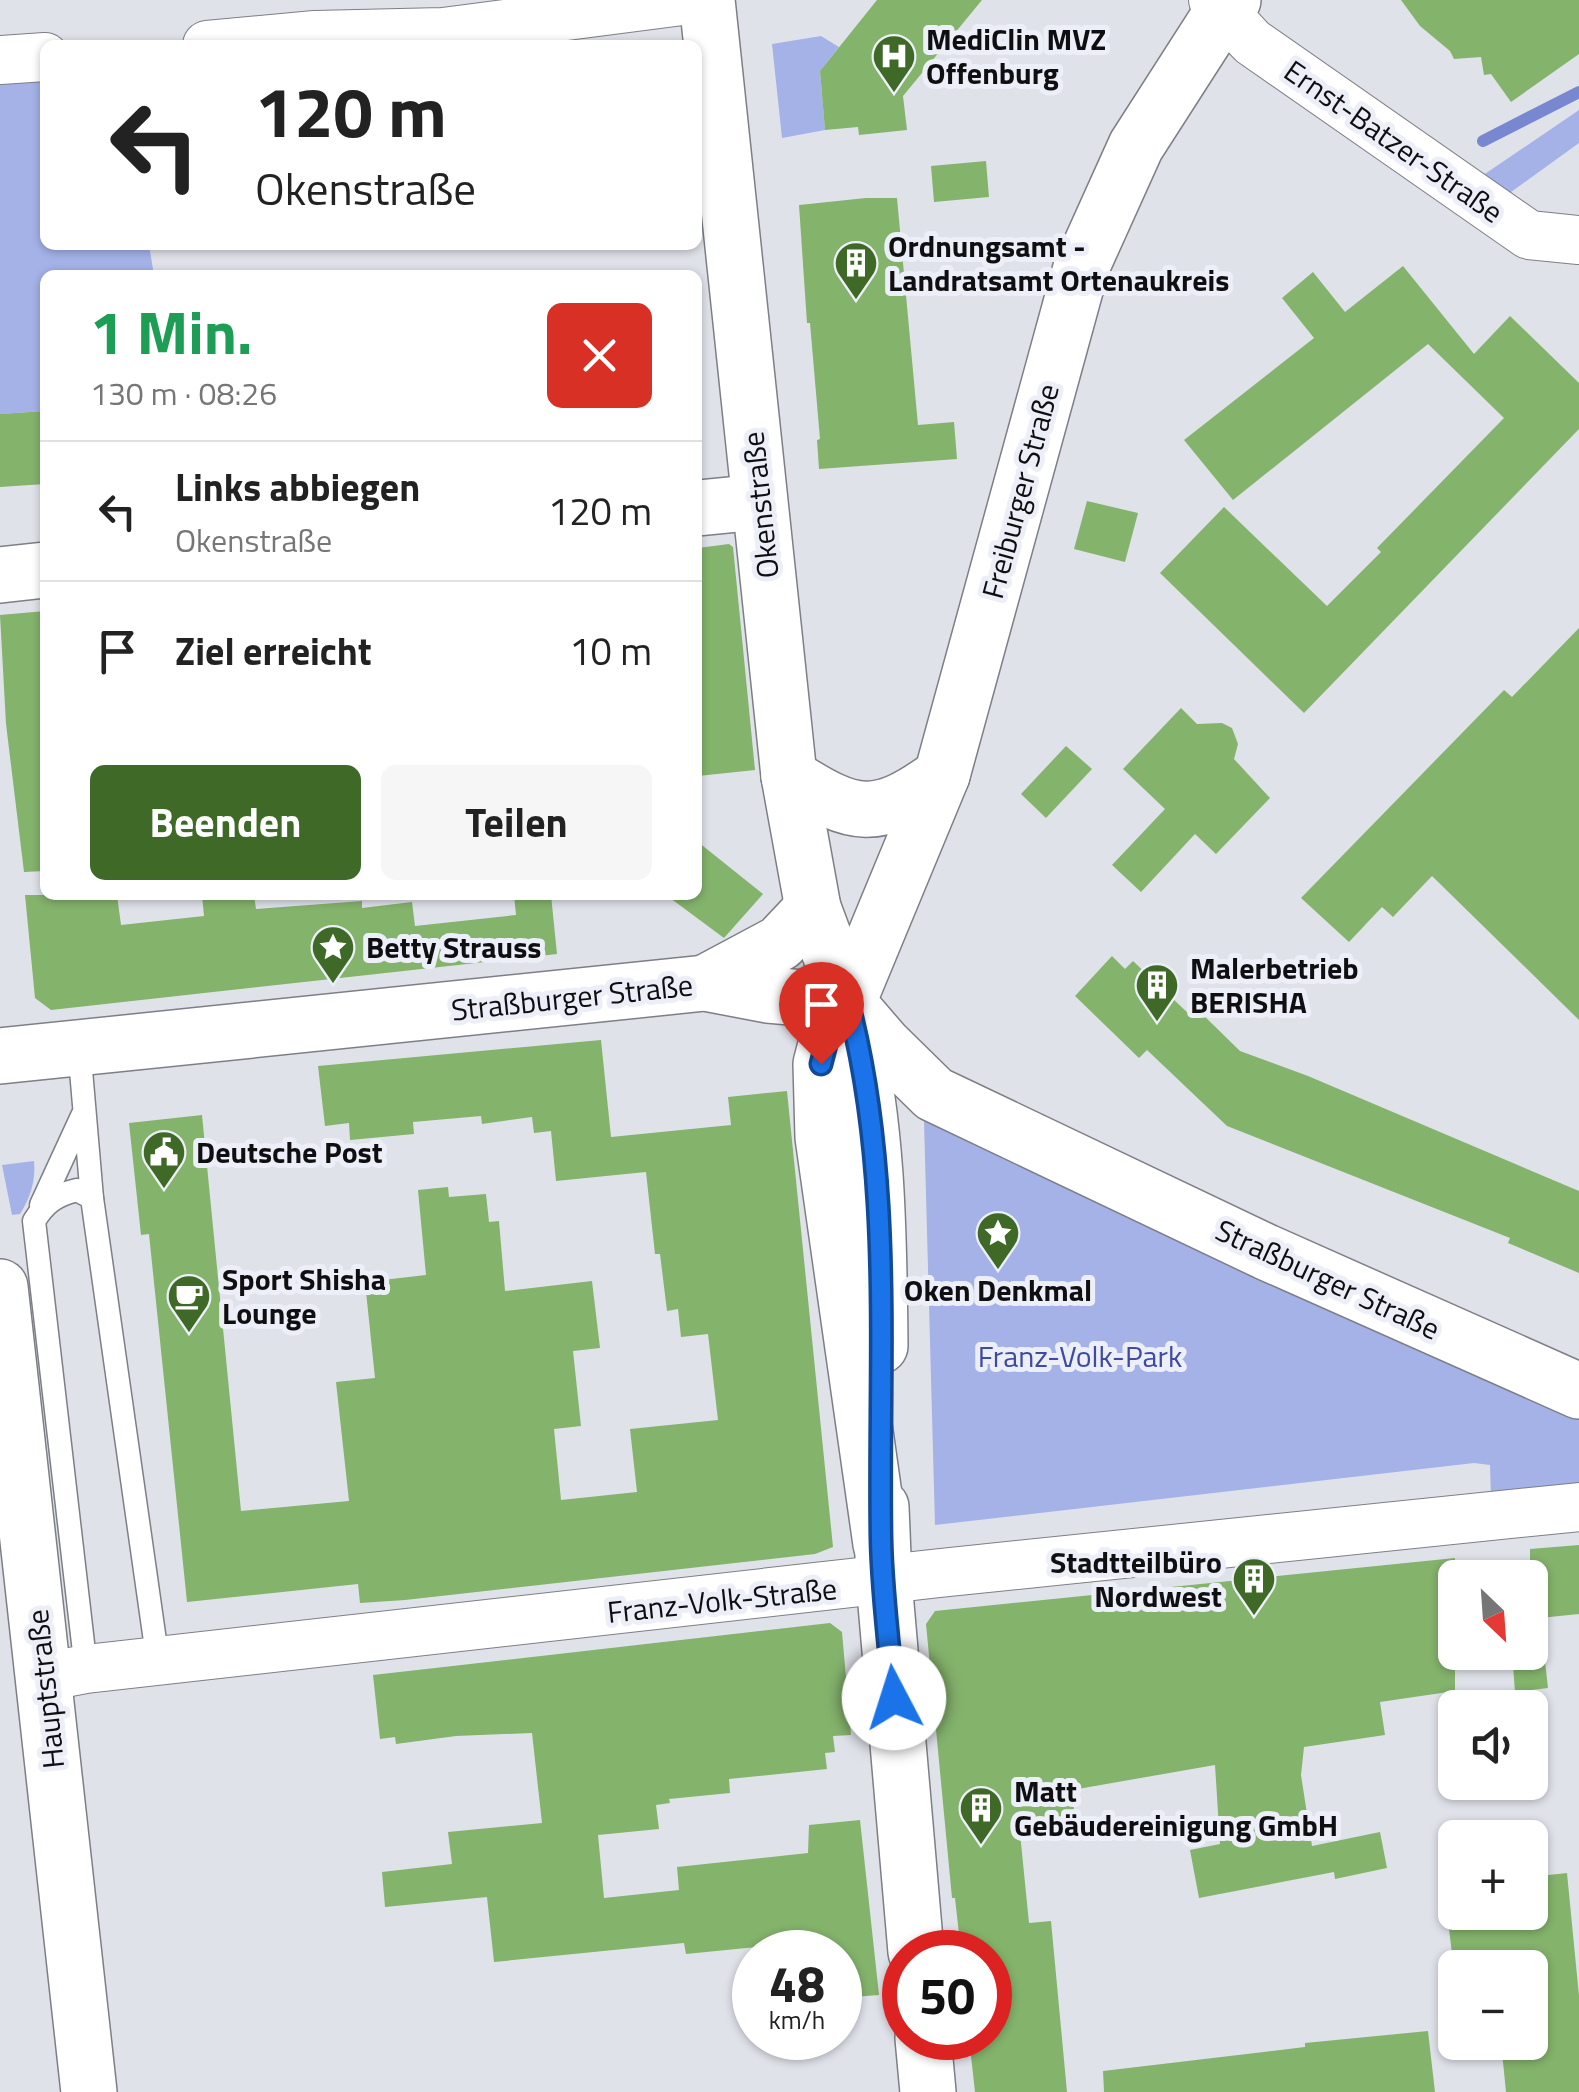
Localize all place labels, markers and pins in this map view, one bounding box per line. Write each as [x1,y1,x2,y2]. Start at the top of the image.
place label: MediClin MVZ Offenburg [926,16,1106,96]
hospital icon: MediClin MVZ Offenburg [871,33,917,94]
place label: Ordnungsamt - Landratsamt Ortenaukreis [888,223,1229,303]
building icon: Ordnungsamt - Landratsamt Ortenaukreis [833,240,879,301]
place icon: Betty Strauss [310,924,356,985]
place label: Betty Strauss [366,924,542,970]
place label: Malerbetrieb BERISHA [1190,945,1359,1025]
pin [779,962,864,1065]
building icon: Malerbetrieb BERISHA [1134,962,1180,1023]
public building icon: Deutsche Post [141,1129,187,1190]
place label: Deutsche Post [196,1129,383,1175]
place icon: Oken Denkmal [975,1210,1021,1271]
place label: Sport Shisha Lounge [222,1256,386,1336]
place label: Oken Denkmal [904,1267,1092,1313]
cafe icon: Sport Shisha Lounge [166,1273,212,1334]
place label: Stadtteilbüro Nordwest [1050,1539,1222,1619]
building icon: Stadtteilbüro Nordwest [1231,1556,1277,1617]
place label: Matt Gebäudereinigung GmbH [1014,1768,1338,1848]
building icon: Matt Gebäudereinigung GmbH [958,1785,1004,1846]

